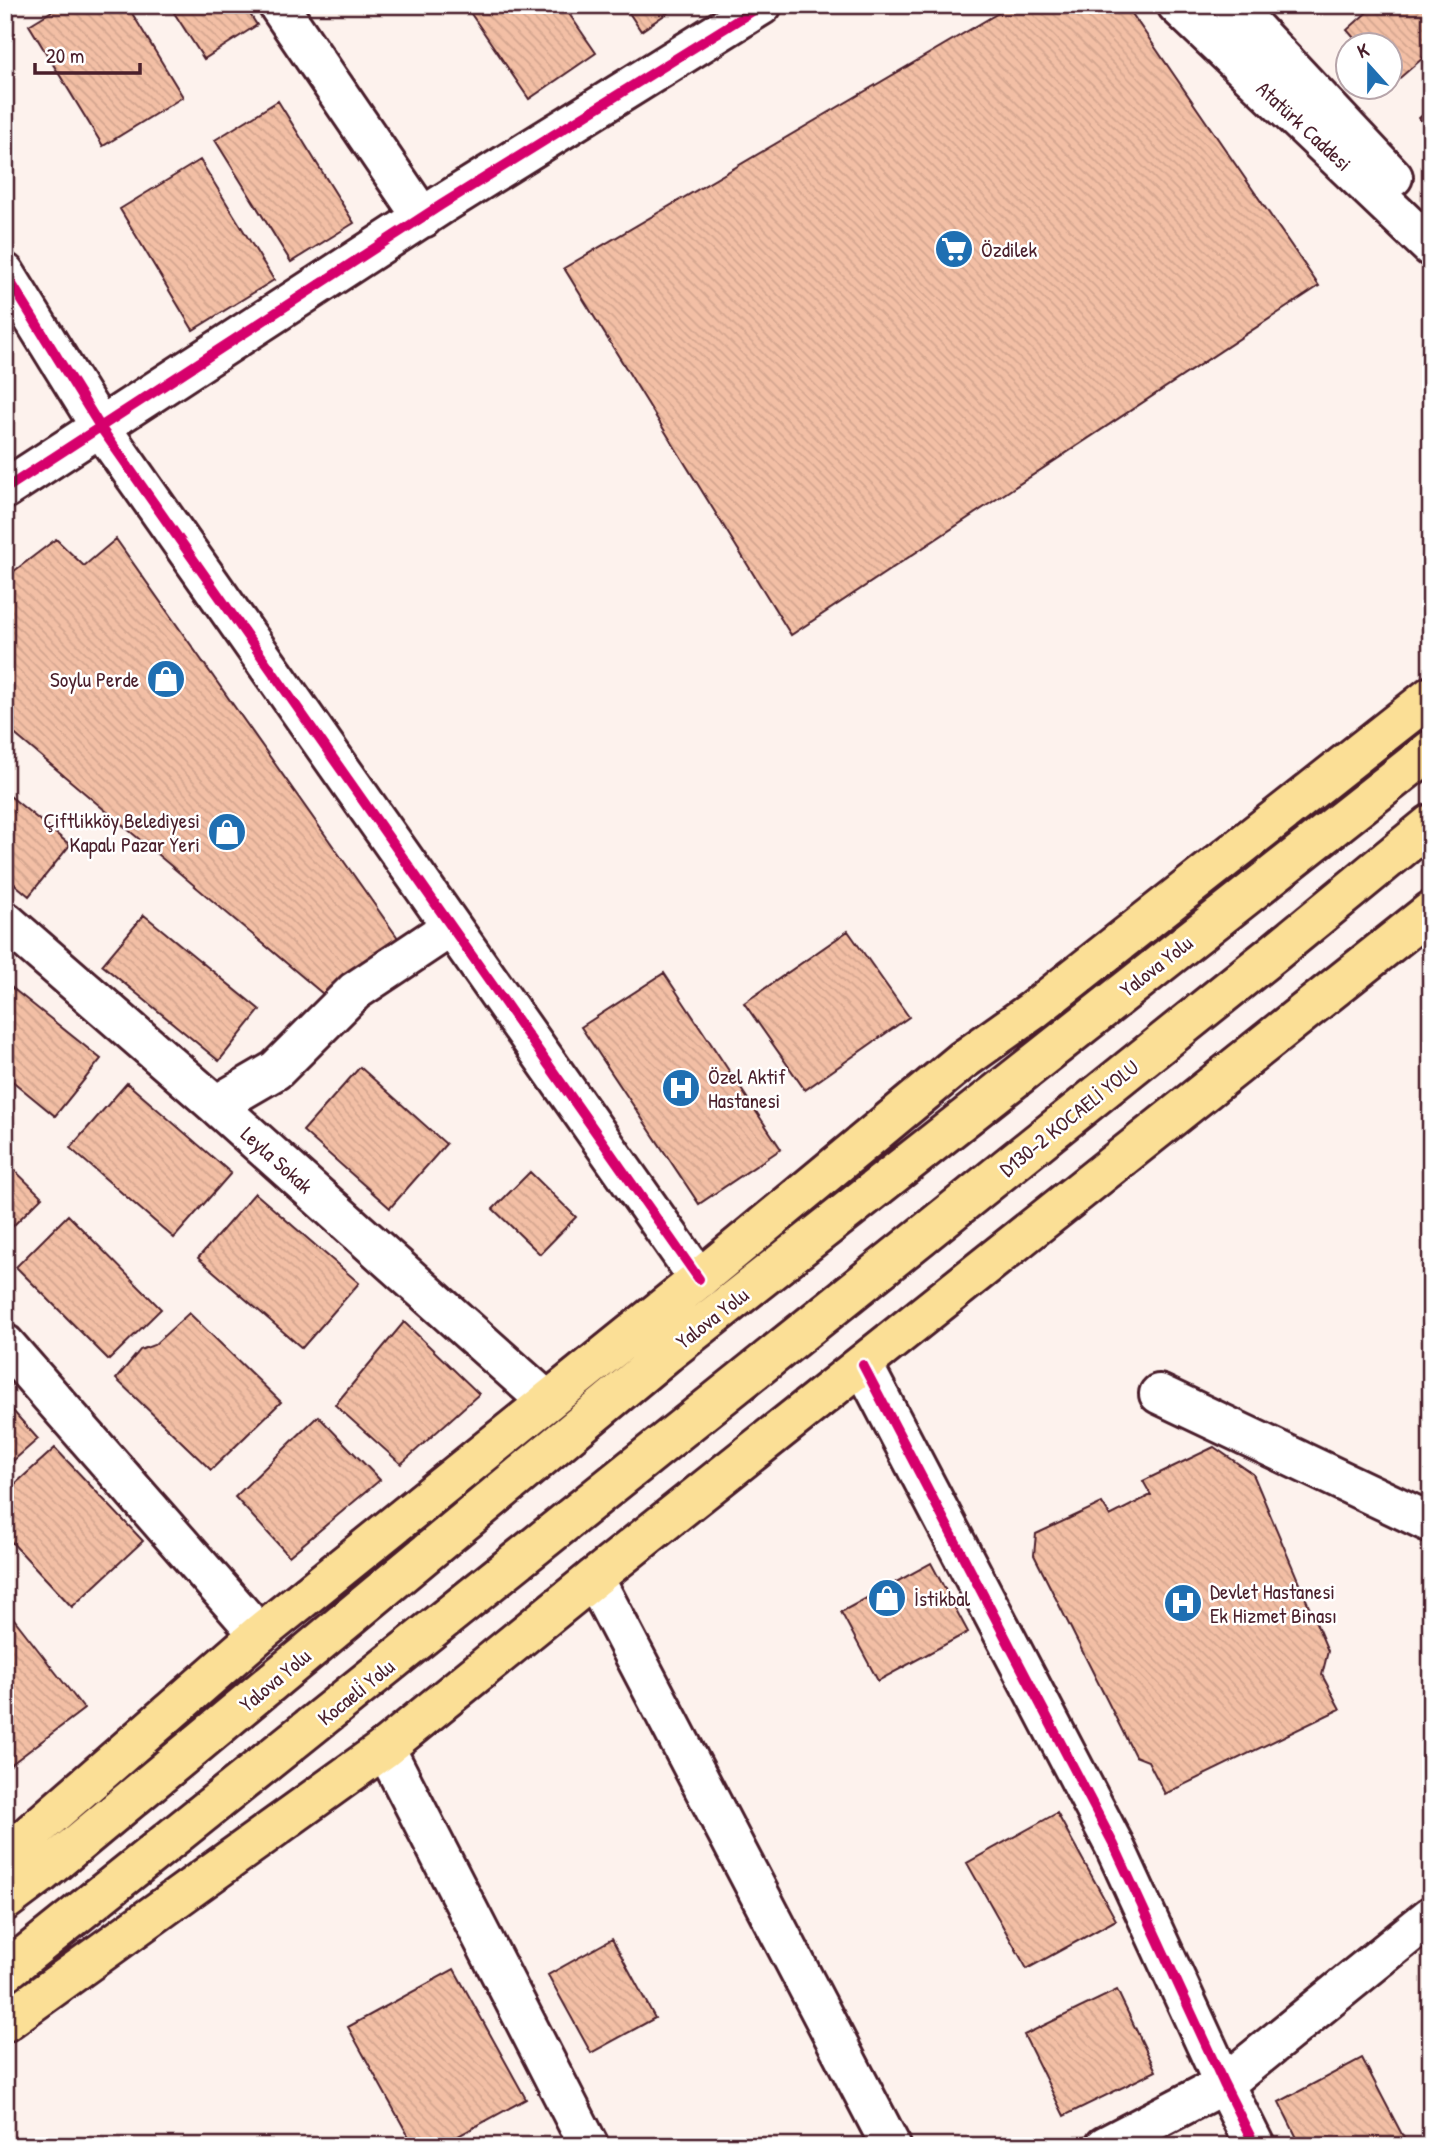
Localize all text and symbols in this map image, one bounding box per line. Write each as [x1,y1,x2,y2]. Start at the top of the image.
scale bar [35,32,140,76]
north arrow [1334,32,1404,102]
text: K [1354,36,1372,64]
text: 20 m [46,41,84,70]
street label: Atatürk Caddesi [1250,74,1358,178]
supermarket icon: Özdilek [933,228,975,270]
place label: Özdilek [981,235,1038,264]
shop icon: Soylu Perde [145,658,187,700]
place label: Soylu Perde [50,665,139,694]
place label: Çiftlikköy Belediyesi Kapalı Pazar Yeri [43,806,200,859]
shop icon: Çiftlikköy Belediyesi Kapalı Pazar Yeri [206,811,248,853]
street label: Yalova Yolu [1114,928,1199,1004]
street label: D130-2 KOCAELİ YOLU [993,1053,1145,1183]
place label: Özel Aktif Hastanesi [708,1062,786,1115]
hospital icon: Özel Aktif Hastanesi [660,1067,702,1109]
street label: Leyla Sokak [235,1120,319,1200]
street label: Yalova Yolu [670,1280,755,1356]
shop icon: İstikbal [866,1577,908,1619]
place label: Devlet Hastanesi Ek Hizmet Binası [1210,1577,1337,1630]
hospital icon: Devlet Hastanesi Ek Hizmet Binası [1162,1582,1204,1624]
place label: İstikbal [914,1584,971,1613]
street label: Yalova Yolu [233,1641,317,1718]
street label: Kocaeli̇ Yolu [312,1652,401,1732]

